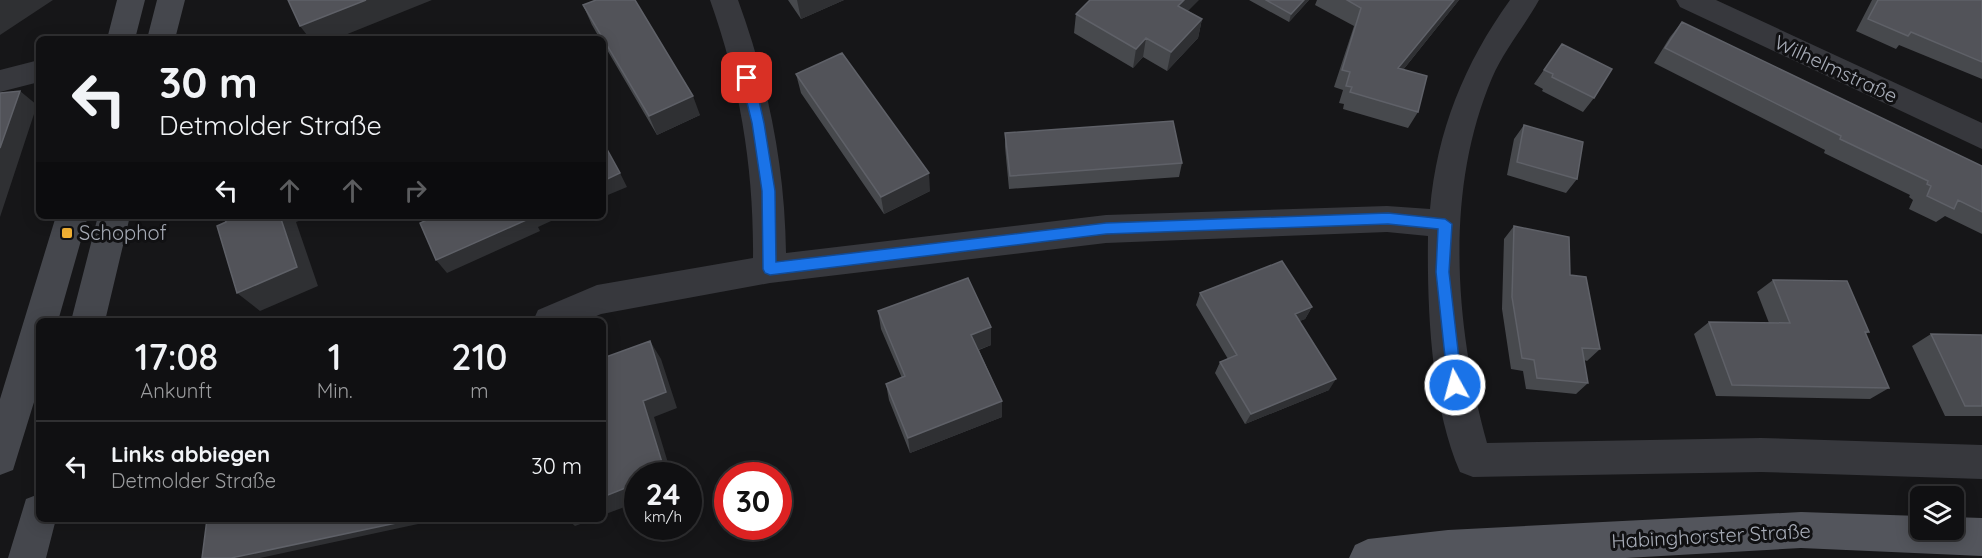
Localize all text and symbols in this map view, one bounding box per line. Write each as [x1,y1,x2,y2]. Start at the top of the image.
street label: Wilhelmstraße [1771,29,1902,108]
pin [721,52,772,103]
text: 30 m [159,56,258,109]
icon: left [60,60,138,138]
icon: arrive [730,61,763,94]
text: Detmolder Straße [159,108,382,142]
icon: left [210,174,243,207]
icon: ahead [273,174,306,207]
icon: ahead [336,174,369,207]
icon: right [399,174,432,207]
place label: Schophof [79,220,167,245]
marker: Schophof [60,226,74,240]
text: 17:08 [135,334,218,379]
text: 1 [328,334,342,379]
text: 210 [451,334,507,379]
position arrow [1423,353,1487,417]
text: Ankunft [140,378,212,403]
text: Min. [317,378,353,403]
text: m [470,378,488,403]
text: Links abbiegen [111,440,270,468]
icon: left [60,450,93,483]
text: 30 m [531,452,582,480]
speed limit sign: 30 [714,462,792,540]
text: Detmolder Straße [111,468,276,493]
text: 24 [646,475,680,513]
map controls [1910,486,1964,540]
button: layers [1910,486,1964,540]
text: km/h [644,507,682,526]
street label: Habinghorster Straße [1611,518,1811,553]

